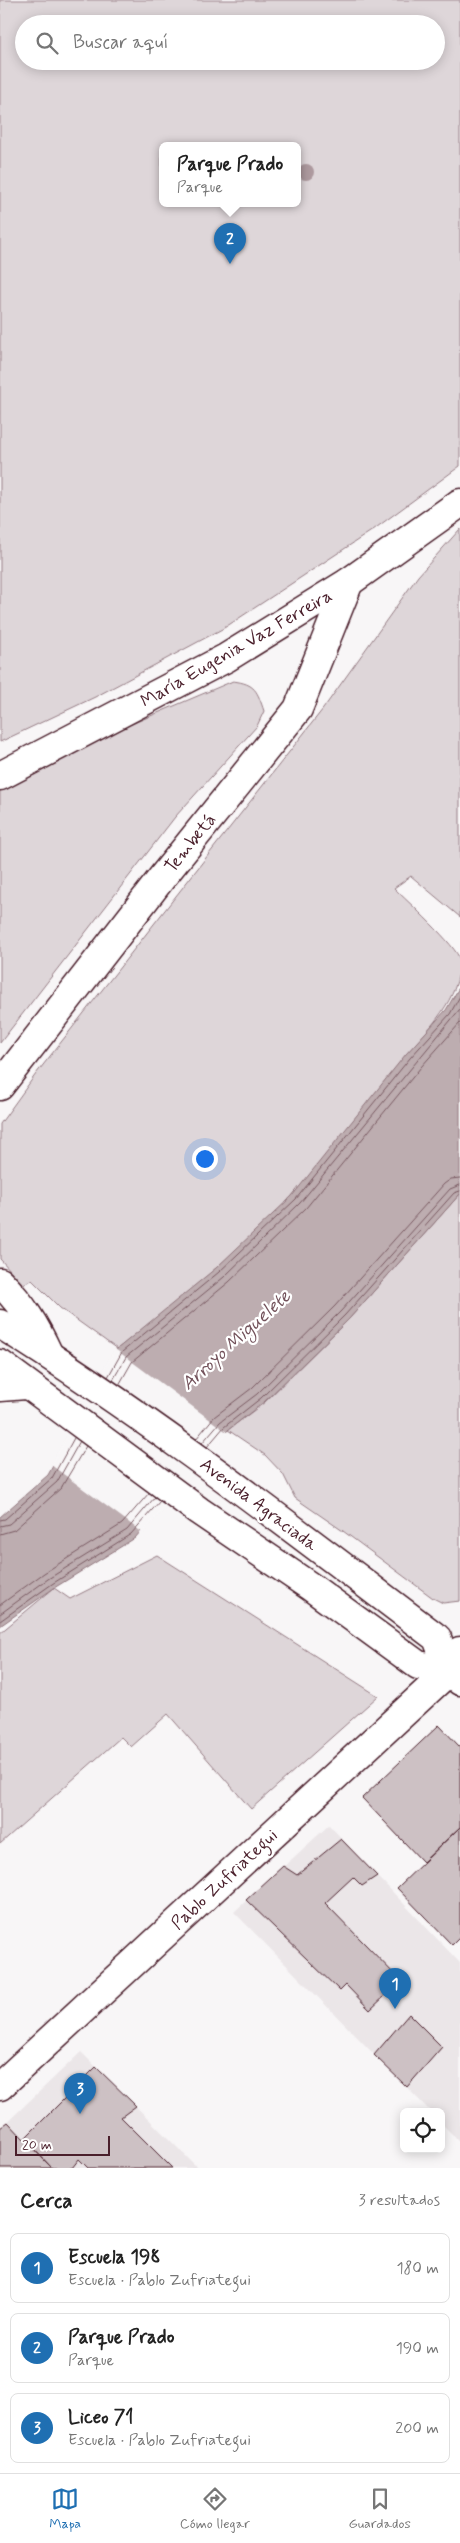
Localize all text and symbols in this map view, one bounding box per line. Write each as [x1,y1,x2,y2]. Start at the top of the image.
search box [15,15,445,70]
icon: search [33,29,61,57]
text: Buscar aquí [73,30,168,55]
popup [159,142,301,207]
text: Parque Prado [177,152,283,177]
text: Parque [177,177,223,198]
pin: 2 [214,223,246,264]
street label: María Eugenia Vaz Ferreira [136,584,337,714]
street label: Tembetá [160,809,222,878]
your location [192,1146,218,1172]
water label: Arroyo Miguelete [176,1284,298,1397]
street label: Avenida Agraciada [195,1453,322,1557]
street label: Pablo Zufriategui [166,1824,285,1937]
pin: 1 [379,1968,411,2009]
pin: 3 [64,2073,96,2114]
map controls [400,2108,445,2153]
button: locate [400,2108,445,2153]
scale bar [15,2133,110,2156]
text: 20 m [22,2136,52,2154]
text: Cerca [20,2187,73,2215]
text: 3 resultados [359,2190,440,2211]
text: Escuela 198 [68,2245,161,2270]
text: 1 [33,2258,41,2279]
text: 180 m [396,2258,439,2279]
text: Escuela · Pablo Zufriategui [68,2270,251,2291]
text: Parque Prado [68,2325,174,2350]
text: 2 [33,2338,41,2359]
text: 190 m [396,2338,439,2359]
text: Parque [68,2350,114,2371]
text: Liceo 71 [68,2405,133,2430]
text: 3 [33,2418,41,2439]
text: 200 m [395,2418,439,2439]
text: Escuela · Pablo Zufriategui [68,2430,251,2451]
tab: Mapa [49,2485,81,2533]
tab: Cómo llegar [180,2485,250,2533]
tab: Guardados [348,2485,411,2533]

